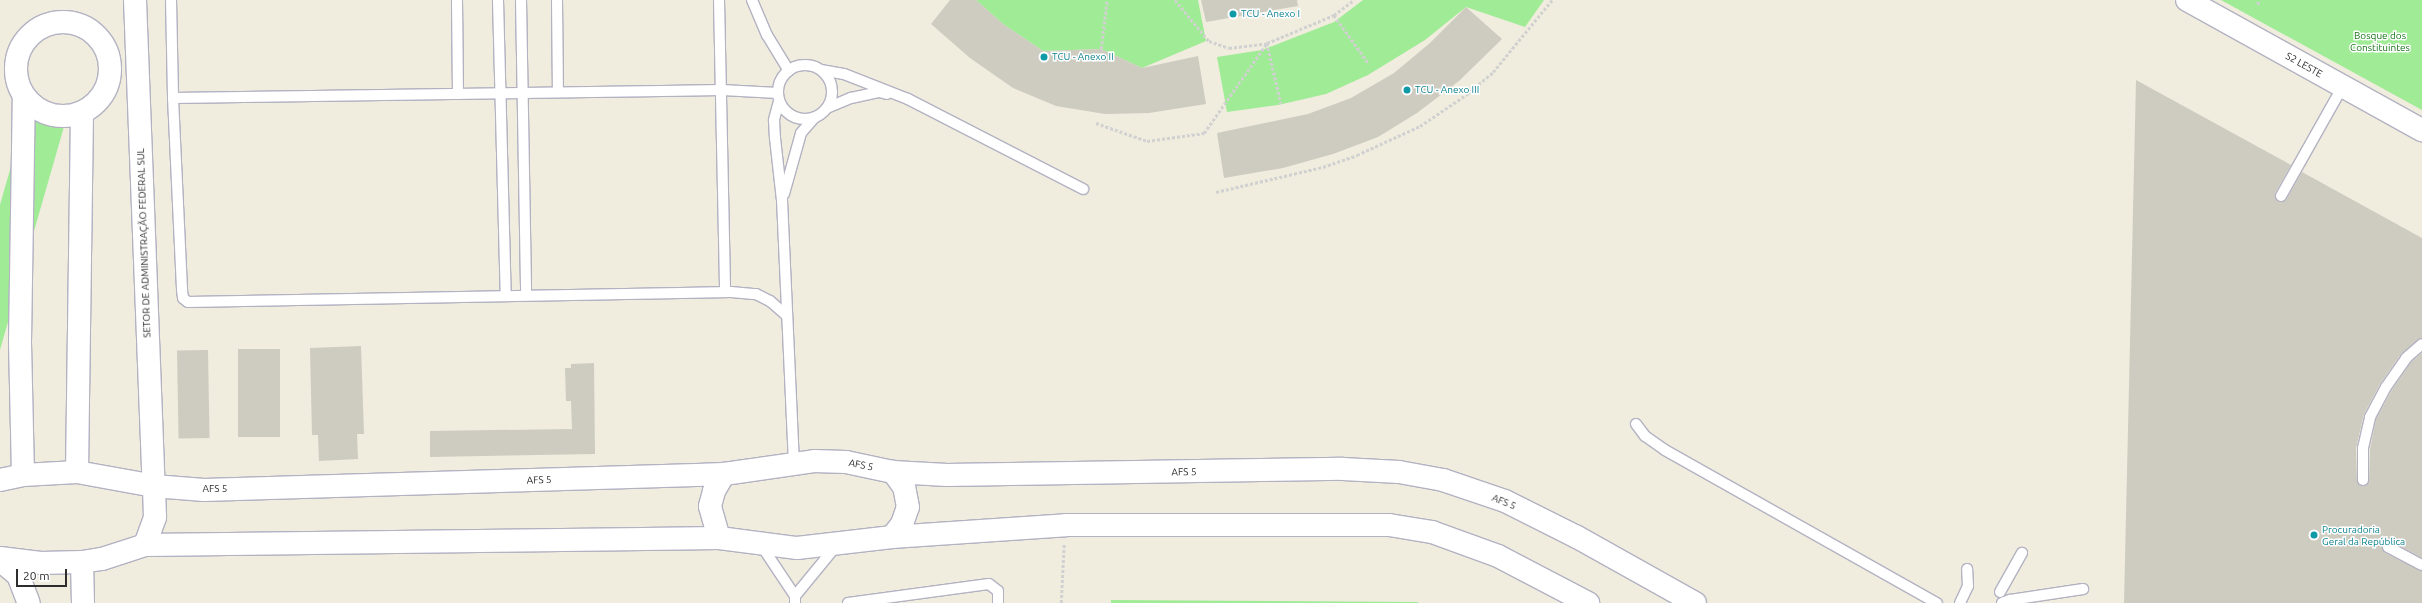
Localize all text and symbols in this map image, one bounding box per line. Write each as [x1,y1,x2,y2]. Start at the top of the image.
place label: TCU - Anexo I [1241,8,1300,20]
marker: TCU - Anexo I [1228,9,1238,19]
park label: Bosque dos Constituintes [2350,29,2410,52]
street label: S2 LESTE [2283,50,2325,80]
place label: TCU - Anexo II [1052,51,1114,63]
marker: TCU - Anexo II [1039,52,1049,62]
place label: TCU - Anexo III [1415,84,1479,96]
marker: TCU - Anexo III [1402,85,1412,95]
street label: SETOR DE ADMINISTRAÇÃO FEDERAL SUL [135,148,153,338]
street label: AFS 5 [848,457,874,473]
street label: AFS 5 [1171,466,1197,478]
street label: AFS 5 [526,474,552,486]
street label: AFS 5 [203,483,227,495]
street label: AFS 5 [1490,492,1518,512]
place label: Procuradoria Geral da República [2322,523,2405,546]
marker: Procuradoria Geral da República [2309,530,2319,540]
scale bar [18,561,69,587]
text: 20 m [23,569,50,582]

